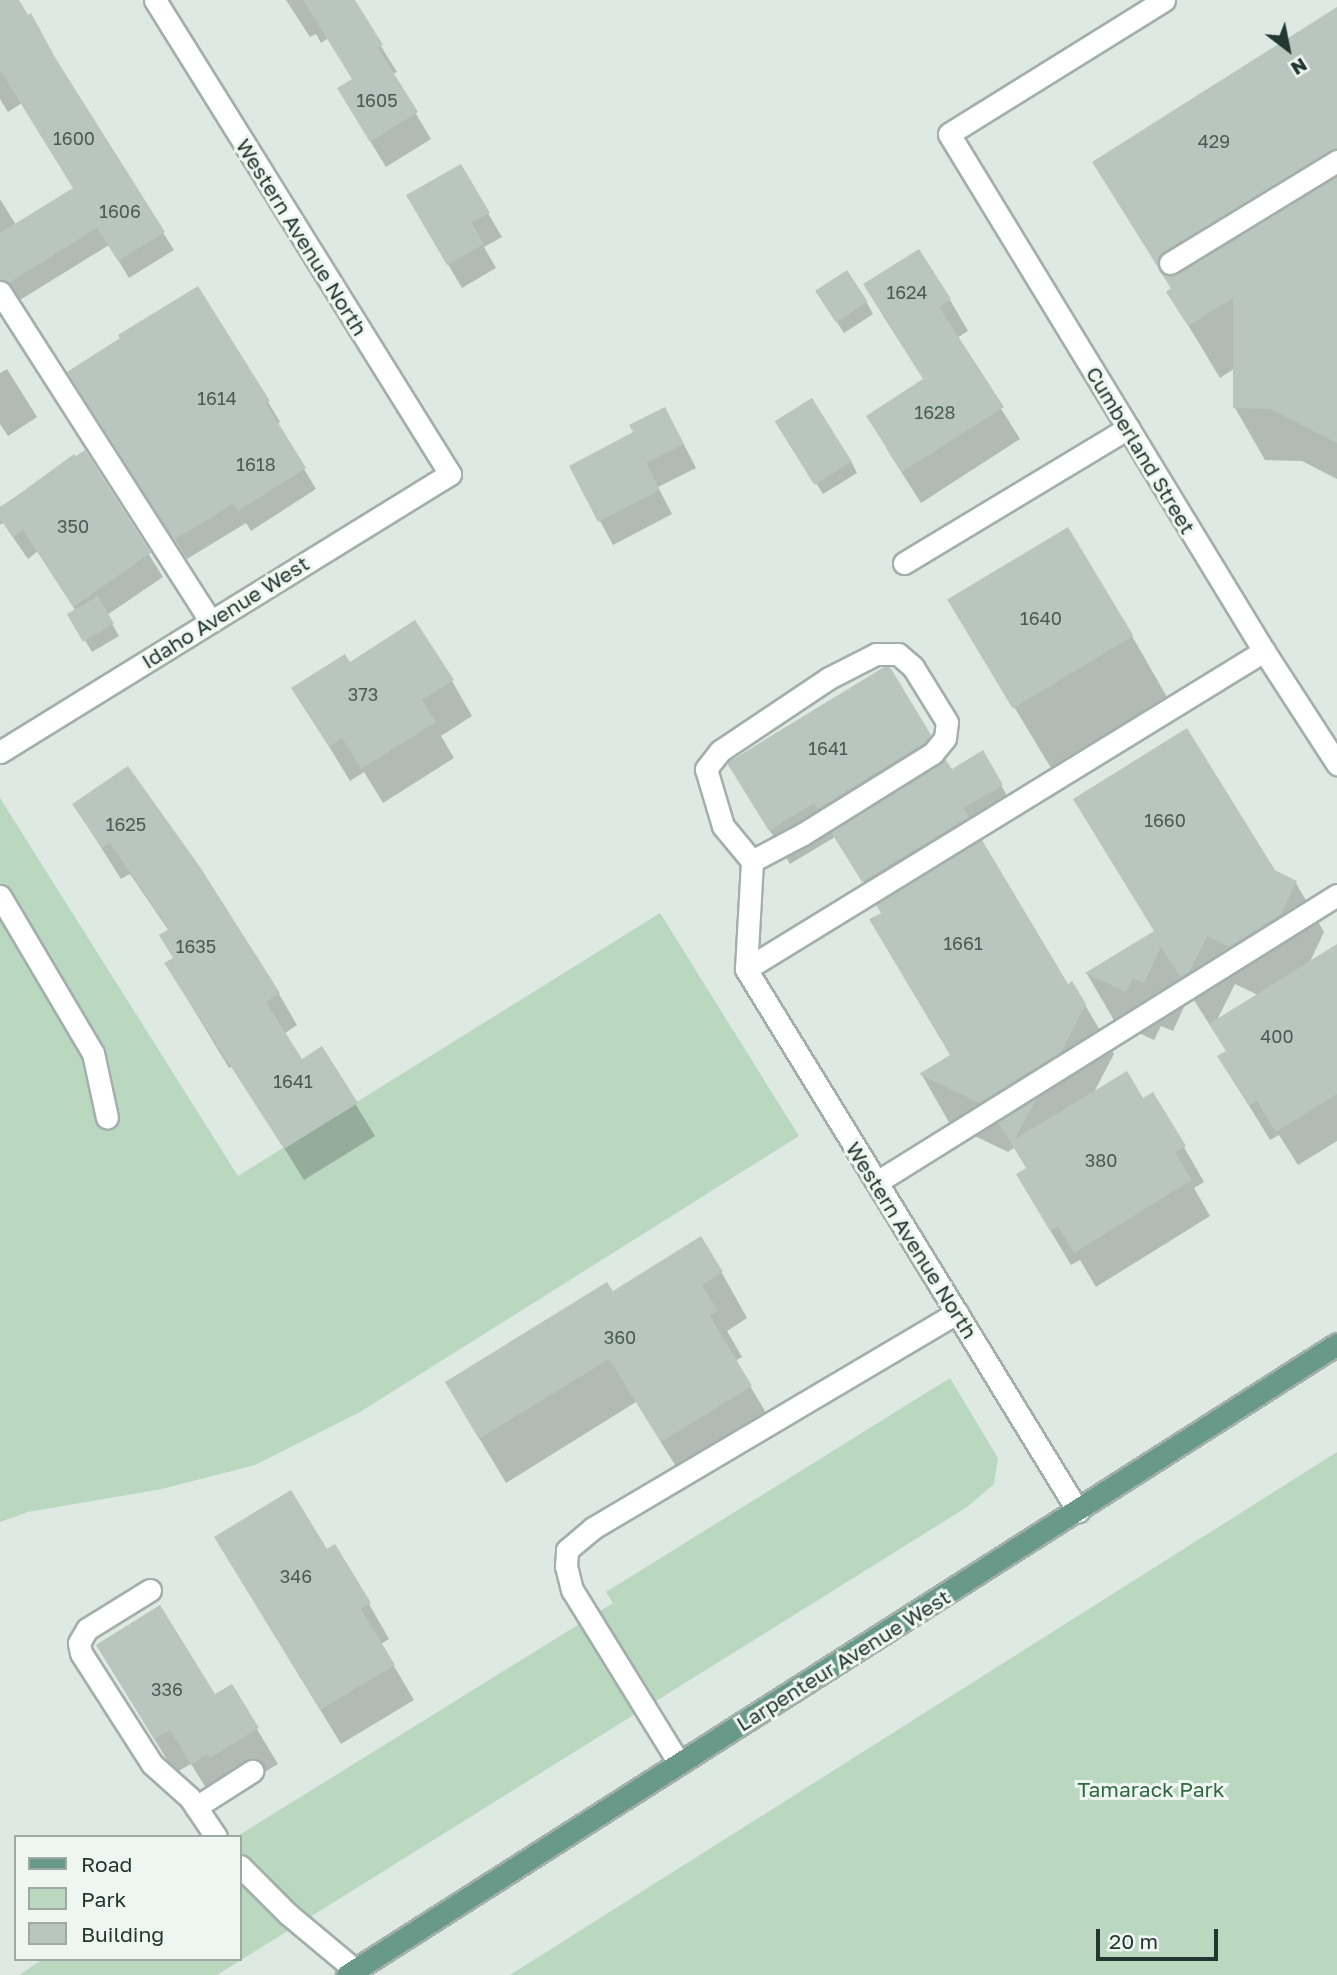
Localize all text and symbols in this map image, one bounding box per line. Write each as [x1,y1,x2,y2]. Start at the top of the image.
north arrow [1253,14,1323,84]
text: N [1287,54,1312,81]
house number: 1605 [356,89,398,111]
house number: 1600 [53,127,95,149]
house number: 429 [1198,130,1230,152]
street label: Western Avenue North [231,134,373,340]
house number: 1606 [99,200,141,222]
house number: 1624 [886,281,928,303]
street label: Cumberland Street [1081,362,1201,538]
house number: 1614 [197,387,237,409]
house number: 1628 [914,401,956,423]
house number: 1618 [236,453,276,475]
house number: 350 [57,515,89,537]
street label: Idaho Avenue West [137,550,313,674]
house number: 1640 [1020,607,1062,629]
house number: 373 [348,683,378,705]
house number: 1641 [808,737,848,759]
house number: 1660 [1144,809,1186,831]
house number: 1625 [106,813,146,835]
house number: 1661 [943,932,983,954]
house number: 1635 [176,935,216,957]
house number: 400 [1260,1025,1294,1047]
house number: 1641 [273,1070,313,1092]
street label: Western Avenue North [841,1137,983,1343]
house number: 380 [1085,1149,1117,1171]
house number: 360 [604,1326,636,1348]
house number: 346 [280,1565,312,1587]
street label: Larpenteur Avenue West [732,1584,954,1736]
house number: 336 [151,1678,183,1700]
park label: Tamarack Park [1077,1776,1225,1802]
legend [14,1835,242,1961]
text: Road [81,1851,132,1877]
text: Park [81,1886,126,1912]
scale bar [1099,1916,1222,1960]
text: Building [81,1921,164,1947]
text: 20 m [1109,1928,1158,1954]

